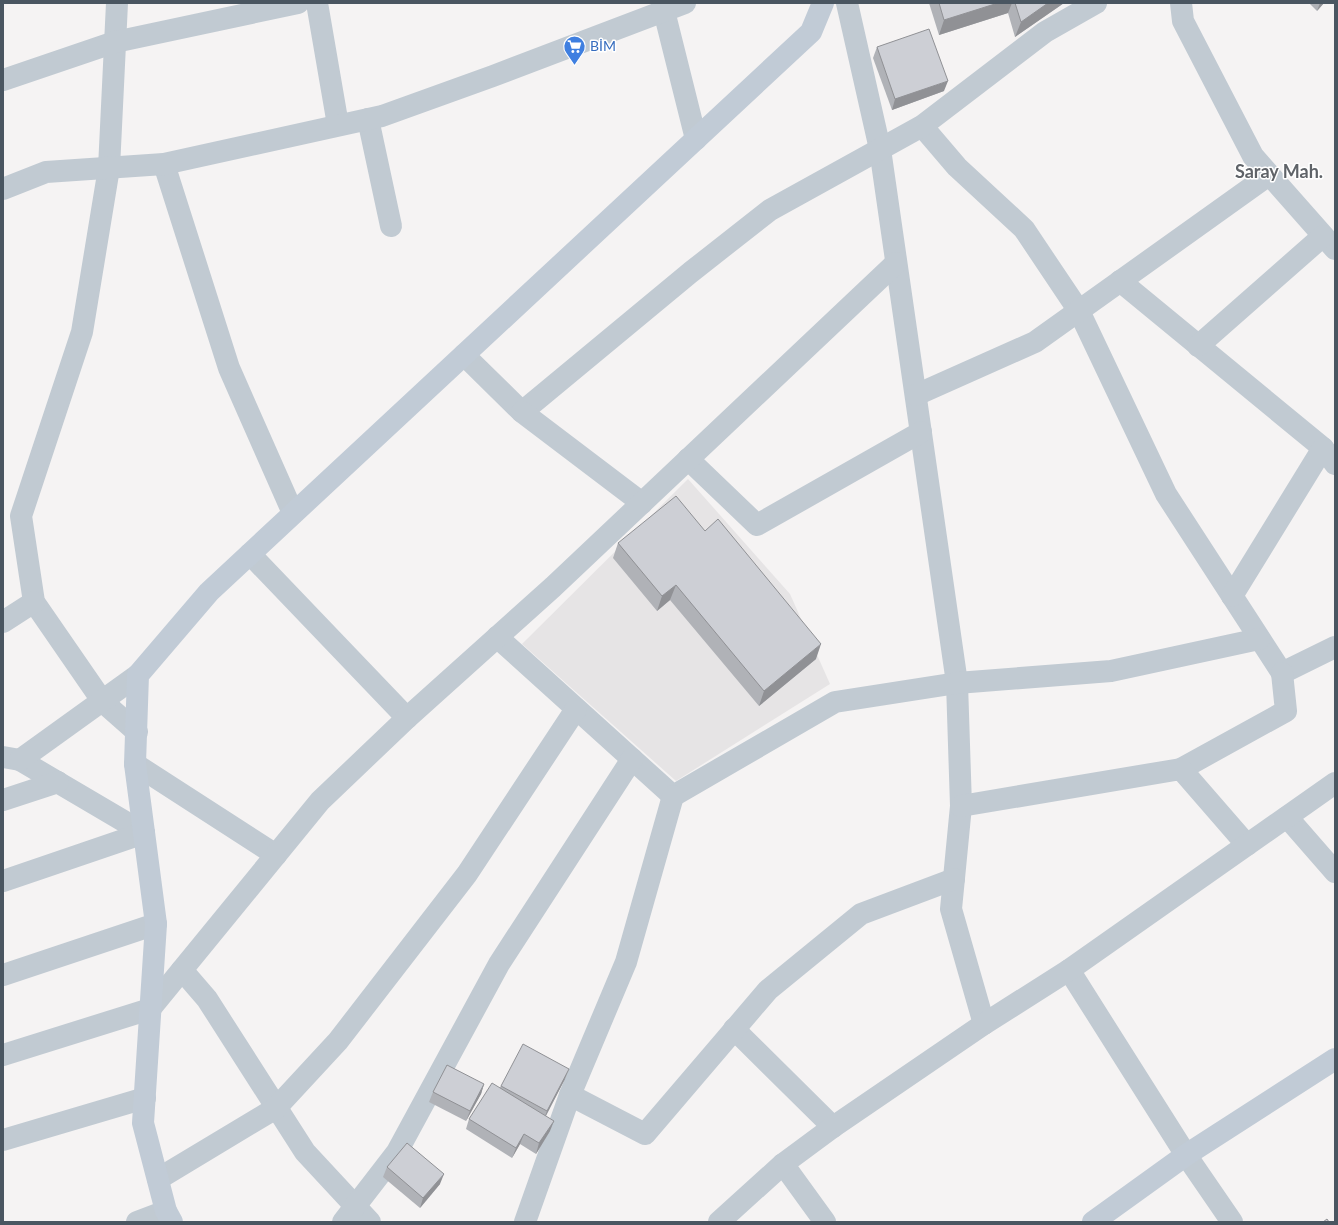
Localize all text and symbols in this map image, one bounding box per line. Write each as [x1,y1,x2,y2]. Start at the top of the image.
supermarket icon: BİM [562,33,588,66]
place label: BİM [590,37,616,54]
district label: Saray Mah. [1235,160,1323,182]

